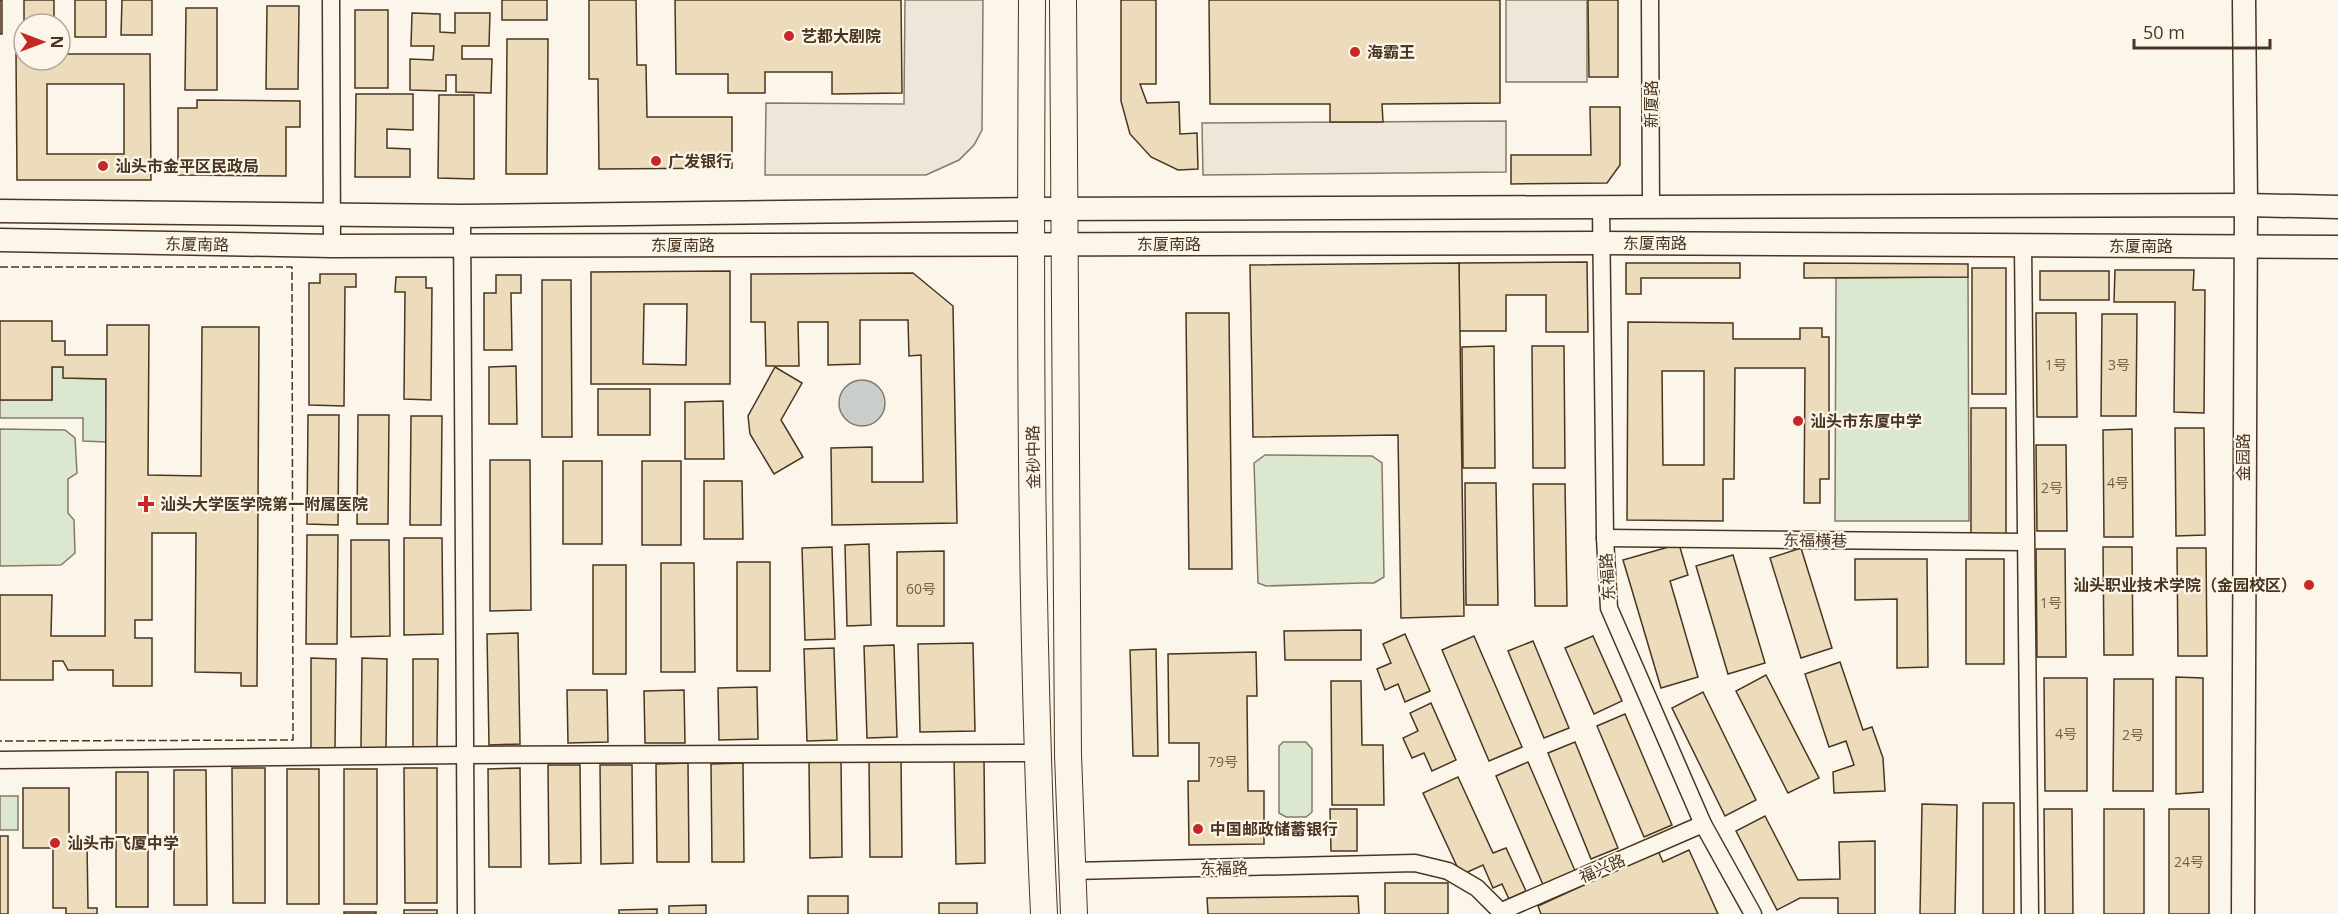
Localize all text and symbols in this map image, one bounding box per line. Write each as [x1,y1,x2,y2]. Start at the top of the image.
north arrow [12,12,72,72]
scale bar [2134,12,2270,50]
text: 50 m [2143,20,2185,44]
place label: 艺都大剧院 [801,25,881,47]
marker: 艺都大剧院 [782,29,796,43]
text: N [46,35,68,49]
place label: 海霸王 [1367,41,1415,63]
marker: 海霸王 [1348,45,1362,59]
street label: 新厦路 [1640,80,1662,128]
place label: 广发银行 [668,150,732,172]
marker: 广发银行 [649,154,663,168]
place label: 汕头市金平区民政局 [115,155,259,177]
marker: 汕头市金平区民政局 [96,159,110,173]
street label: 东厦南路 [165,232,229,256]
street label: 东厦南路 [1623,232,1687,254]
street label: 东厦南路 [1137,233,1201,255]
street label: 东厦南路 [651,234,715,256]
street label: 东厦南路 [2109,235,2173,257]
house number: 1号 [2045,355,2067,374]
house number: 3号 [2108,355,2130,374]
place label: 汕头市东厦中学 [1810,410,1922,432]
marker: 汕头市东厦中学 [1791,414,1805,428]
street label: 金砂中路 [1021,425,1045,489]
street label: 金园路 [2232,433,2254,481]
house number: 4号 [2107,473,2129,492]
house number: 2号 [2041,478,2063,497]
place label: 汕头大学医学院第一附属医院 [160,493,368,515]
marker: 汕头大学医学院第一附属医院 [137,495,155,513]
street label: 东福横巷 [1783,528,1847,552]
street label: 东福路 [1594,552,1620,602]
place label: 汕头职业技术学院（金园校区） [2073,574,2297,596]
marker: 汕头职业技术学院（金园校区） [2302,578,2316,592]
house number: 60号 [906,579,936,598]
house number: 1号 [2040,593,2062,612]
house number: 4号 [2055,724,2077,743]
house number: 2号 [2122,725,2144,744]
house number: 79号 [1208,752,1238,771]
place label: 中国邮政储蓄银行 [1210,818,1338,840]
marker: 中国邮政储蓄银行 [1191,822,1205,836]
place label: 汕头市飞厦中学 [67,832,179,854]
marker: 汕头市飞厦中学 [48,836,62,850]
street label: 福兴路 [1576,848,1628,888]
house number: 24号 [2174,852,2204,871]
street label: 东福路 [1200,857,1248,879]

